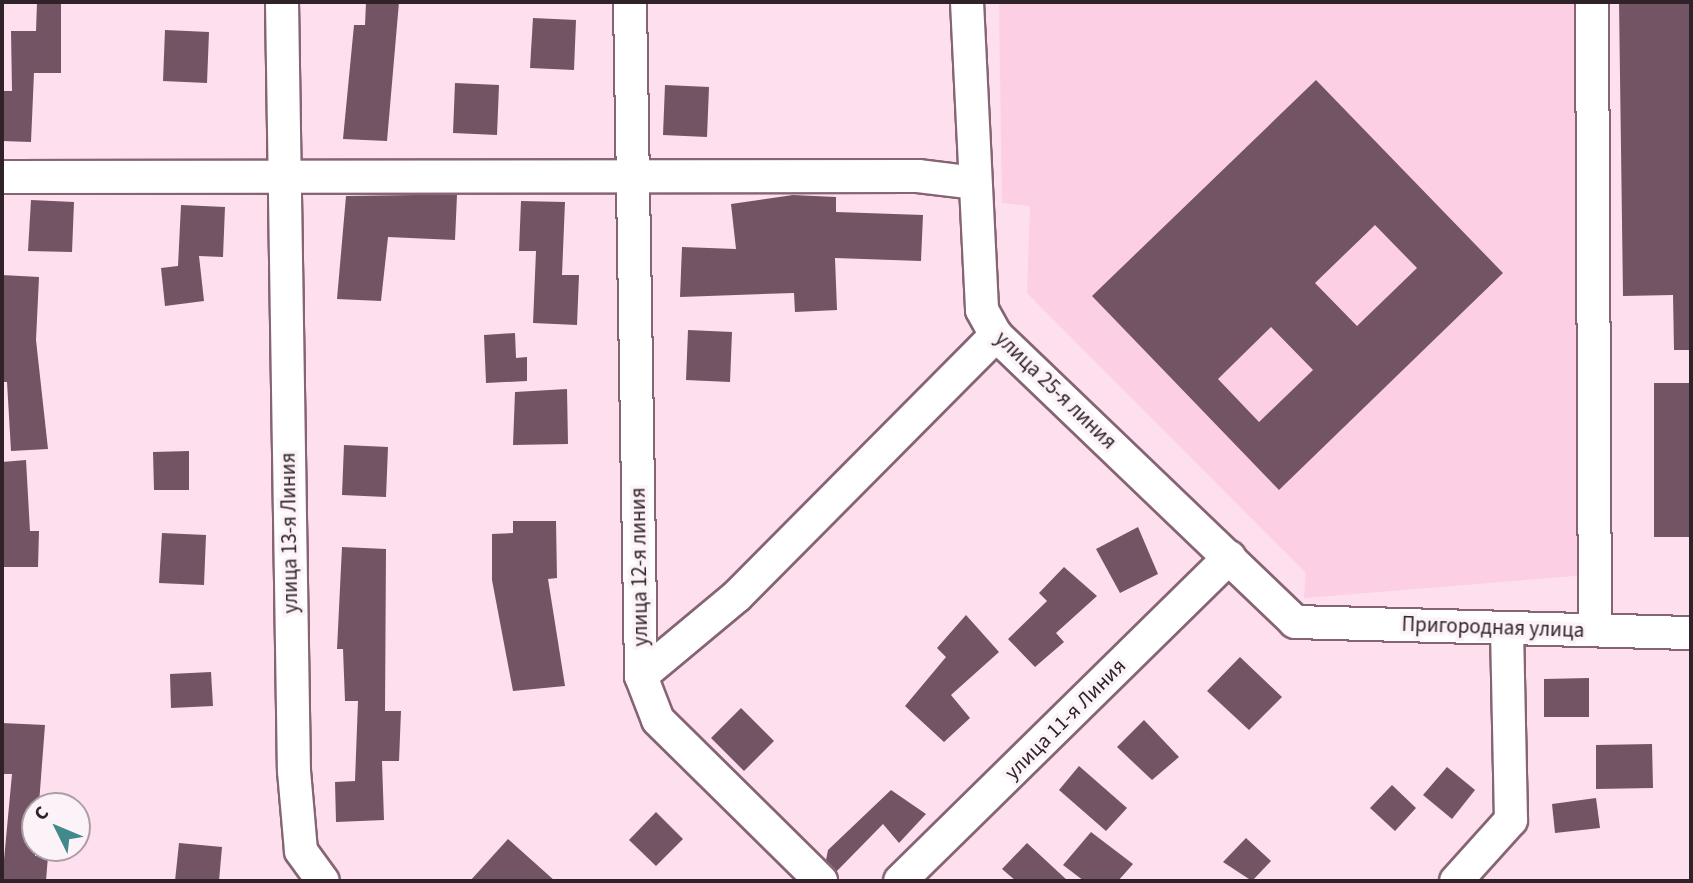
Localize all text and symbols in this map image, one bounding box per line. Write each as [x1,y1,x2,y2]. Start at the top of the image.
street label: улица 25-я линия [990,326,1122,454]
street label: улица 13-я Линия [275,452,303,614]
street label: улица 12-я линия [625,487,653,647]
street label: Пригородная улица [1401,611,1585,643]
street label: улица 11-я Линия [999,653,1131,785]
north arrow [21,792,91,862]
text: С [28,800,55,827]

